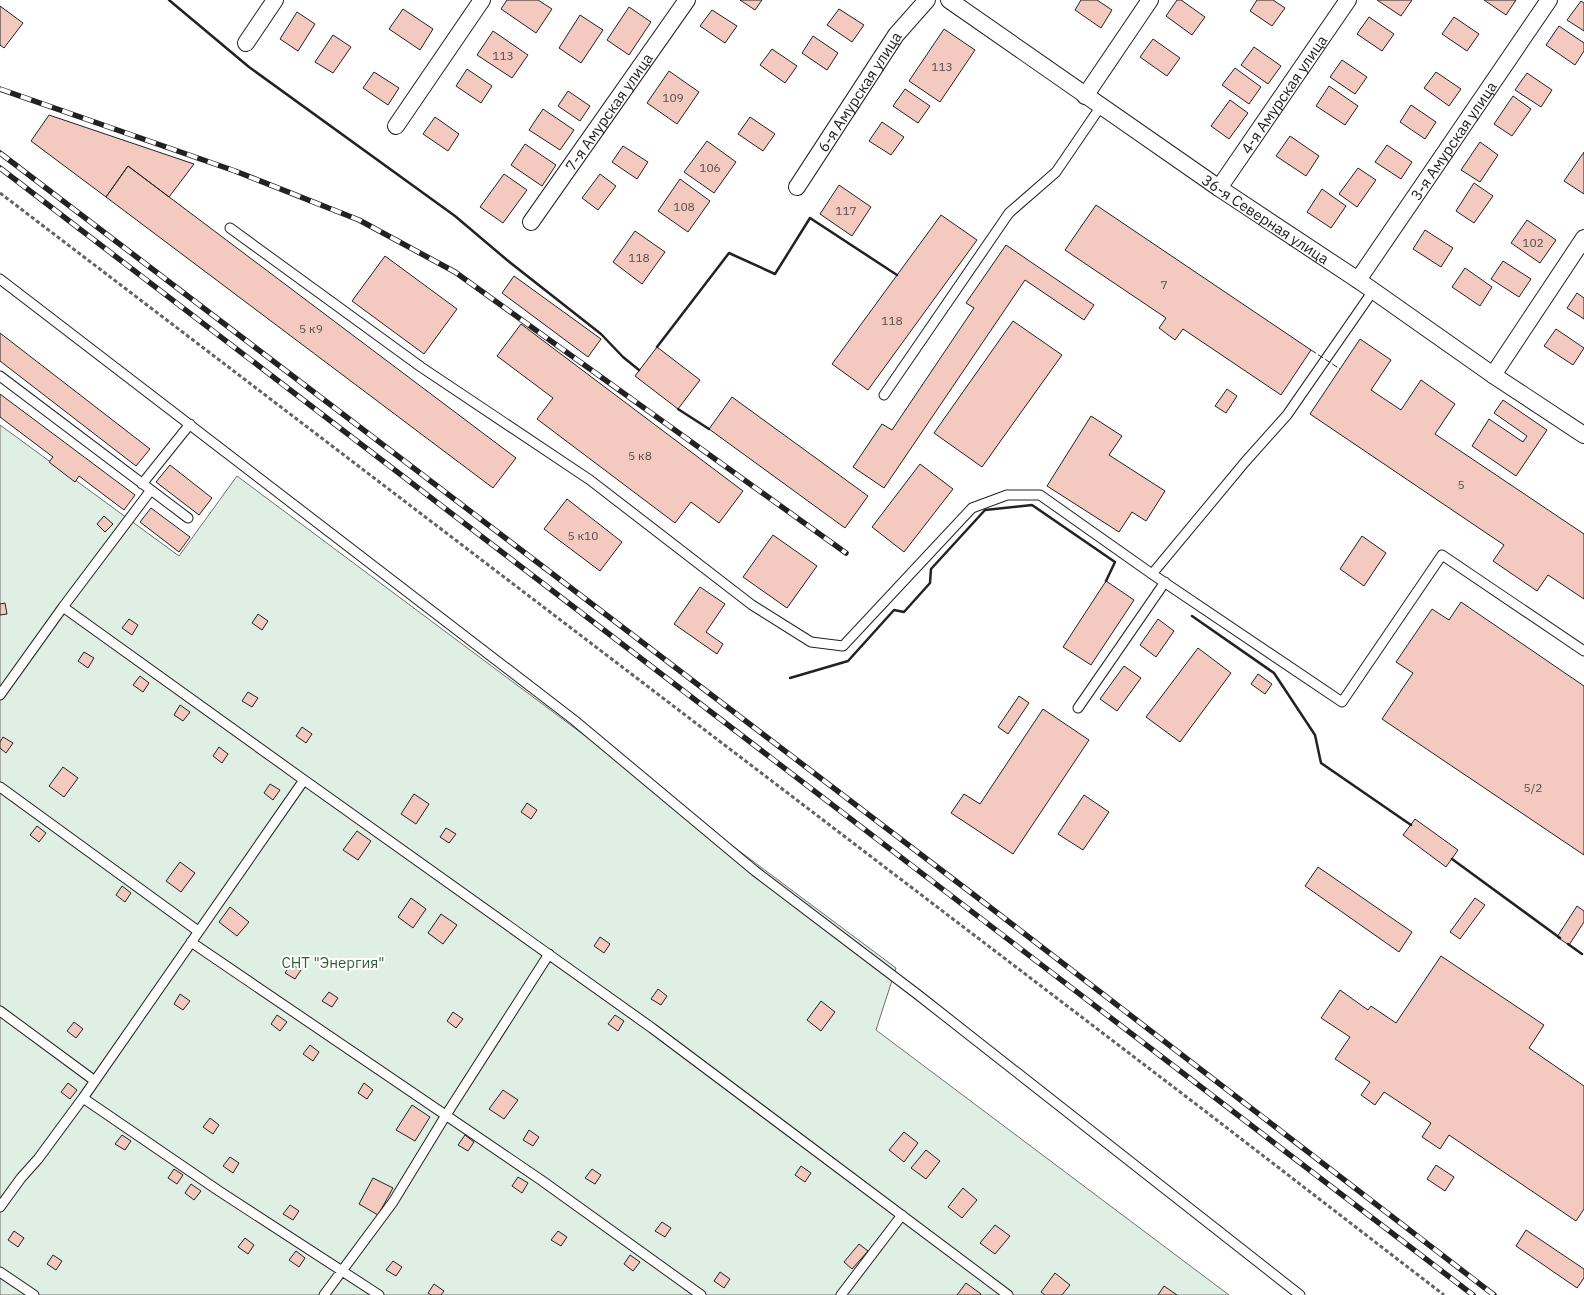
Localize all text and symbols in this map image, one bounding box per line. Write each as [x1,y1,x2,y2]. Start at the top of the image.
street label: 6-я Амурская улица [813,28,905,155]
street label: 4-я Амурская улица [1236,31,1331,157]
house number: 113 [492,48,514,63]
street label: 7-я Амурская улица [561,49,657,174]
house number: 113 [931,59,953,74]
street label: 3-я Амурская улица [1406,77,1500,203]
house number: 109 [662,90,684,105]
house number: 106 [699,160,721,175]
street label: 36-я Северная улица [1199,170,1333,268]
house number: 108 [673,199,695,214]
house number: 117 [835,203,857,218]
house number: 102 [1522,235,1544,250]
house number: 118 [628,250,650,265]
house number: 7 [1160,277,1168,292]
house number: 118 [881,313,903,328]
house number: 5 к9 [299,321,323,336]
house number: 5 к8 [628,448,652,463]
house number: 5 [1457,477,1465,492]
house number: 5 к10 [567,528,599,543]
house number: 5/2 [1524,780,1543,795]
park label: СНТ "Энергия" [281,953,385,972]

